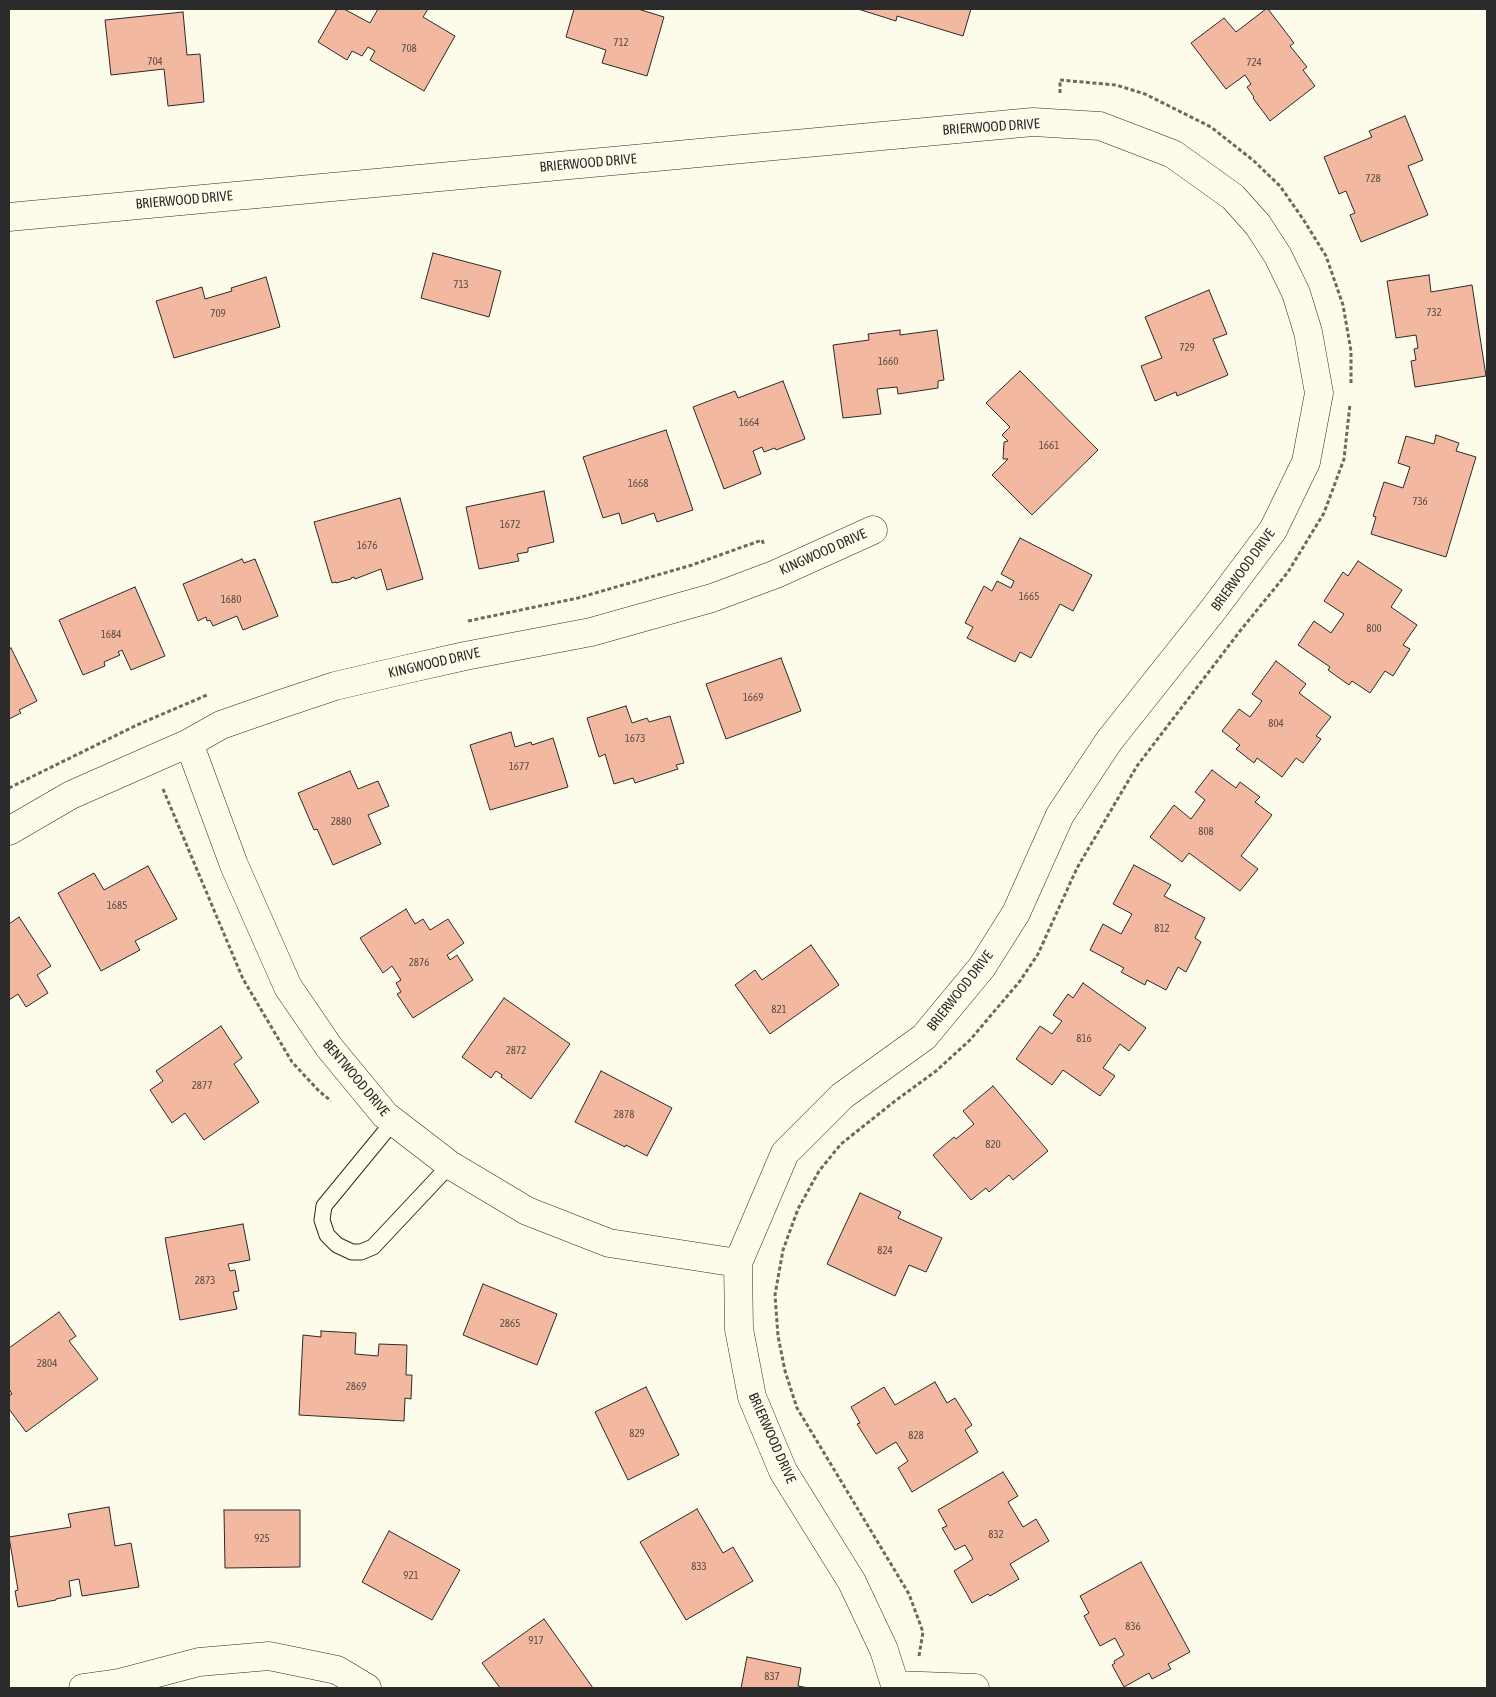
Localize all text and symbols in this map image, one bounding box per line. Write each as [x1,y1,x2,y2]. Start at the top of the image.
house number: 712 [613,36,629,50]
house number: 708 [401,42,417,56]
house number: 704 [147,55,163,69]
house number: 724 [1246,56,1262,70]
street label: BRIERWOOD DRIVE [942,115,1040,139]
street label: BRIERWOOD DRIVE [539,150,637,176]
house number: 728 [1365,172,1381,186]
street label: BRIERWOOD DRIVE [135,187,233,213]
house number: 713 [453,278,469,292]
house number: 732 [1426,306,1442,320]
house number: 709 [210,307,226,321]
house number: 729 [1179,341,1195,355]
house number: 1660 [878,355,898,369]
house number: 1664 [739,416,759,430]
house number: 1661 [1039,439,1059,453]
house number: 1668 [628,477,648,491]
house number: 736 [1412,495,1428,509]
house number: 1672 [500,518,520,532]
street label: KINGWOOD DRIVE [777,525,869,579]
street label: BRIERWOOD DRIVE [1208,526,1278,614]
house number: 1676 [357,539,377,553]
house number: 1665 [1019,590,1039,604]
house number: 1680 [221,593,241,607]
house number: 800 [1366,622,1382,636]
house number: 1684 [101,628,121,642]
street label: KINGWOOD DRIVE [387,644,481,682]
house number: 1669 [743,691,763,705]
house number: 804 [1268,717,1284,731]
house number: 1673 [625,732,645,746]
house number: 1677 [509,760,529,774]
house number: 2880 [331,815,351,829]
house number: 808 [1198,825,1214,839]
house number: 1685 [107,899,127,913]
house number: 812 [1154,922,1170,936]
street label: BRIERWOOD DRIVE [923,947,997,1035]
house number: 2876 [409,956,429,970]
house number: 821 [771,1003,787,1017]
house number: 816 [1076,1032,1092,1046]
street label: BENTWOOD DRIVE [319,1036,393,1120]
house number: 2872 [506,1044,526,1058]
house number: 2877 [192,1079,212,1093]
house number: 2878 [614,1108,634,1122]
house number: 820 [985,1138,1001,1152]
house number: 824 [877,1244,893,1258]
house number: 2873 [195,1274,215,1288]
house number: 2865 [500,1317,520,1331]
house number: 2804 [37,1357,57,1371]
house number: 2869 [346,1380,366,1394]
street label: BRIERWOOD DRIVE [745,1390,799,1486]
house number: 829 [629,1427,645,1441]
house number: 828 [908,1429,924,1443]
house number: 832 [988,1528,1004,1542]
house number: 925 [254,1532,270,1546]
house number: 833 [691,1560,707,1574]
house number: 921 [403,1569,419,1583]
house number: 836 [1125,1620,1141,1634]
house number: 917 [528,1634,544,1648]
house number: 837 [764,1670,780,1684]

